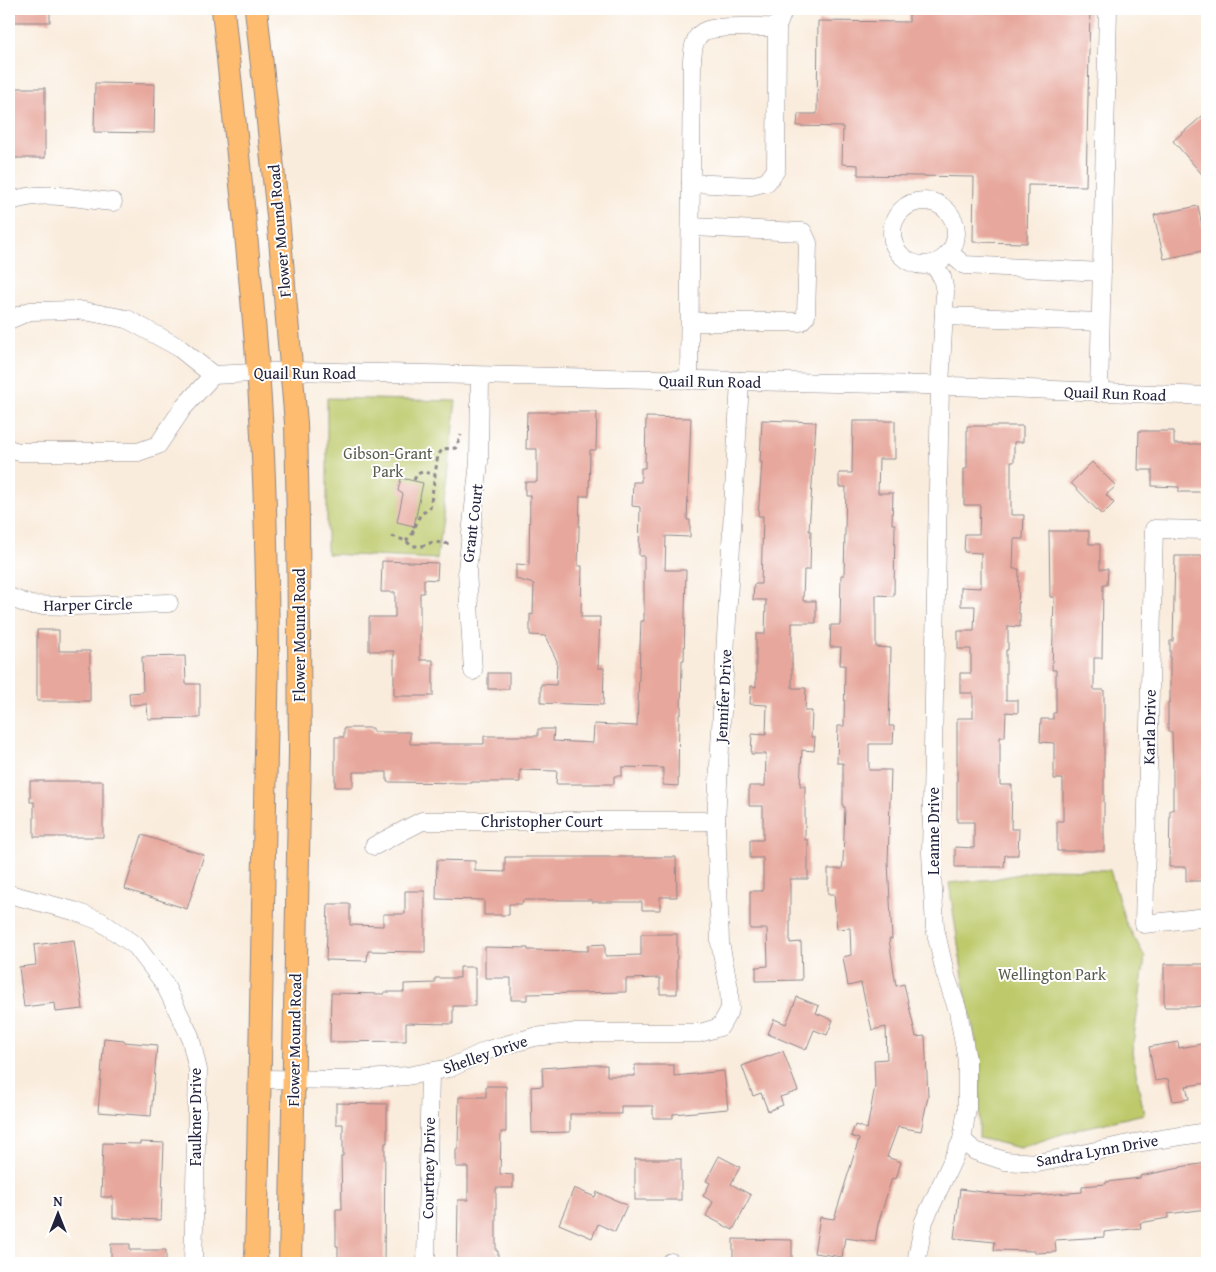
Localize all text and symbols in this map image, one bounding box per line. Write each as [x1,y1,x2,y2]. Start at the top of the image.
street label: Flower Mound Road [261,163,297,298]
street label: Quail Run Road [254,361,357,385]
street label: Quail Run Road [659,368,762,394]
street label: Quail Run Road [1063,379,1167,407]
park label: Gibson-Grant Park [343,441,433,483]
street label: Grant Court [455,482,489,564]
street label: Flower Mound Road [287,568,311,702]
street label: Harper Circle [43,591,133,617]
street label: Jennifer Drive [708,649,737,745]
street label: Karla Drive [1136,689,1162,765]
street label: Leanne Drive [921,787,945,875]
street label: Christopher Court [481,809,603,833]
park label: Wellington Park [998,962,1107,986]
street label: Flower Mound Road [281,973,307,1107]
street label: Shelley Drive [439,1028,531,1080]
street label: Faulkner Drive [183,1068,207,1166]
street label: Courtney Drive [415,1117,441,1219]
street label: Sandra Lynn Drive [1034,1127,1160,1173]
north arrow [32,1190,82,1240]
text: N [53,1191,63,1211]

